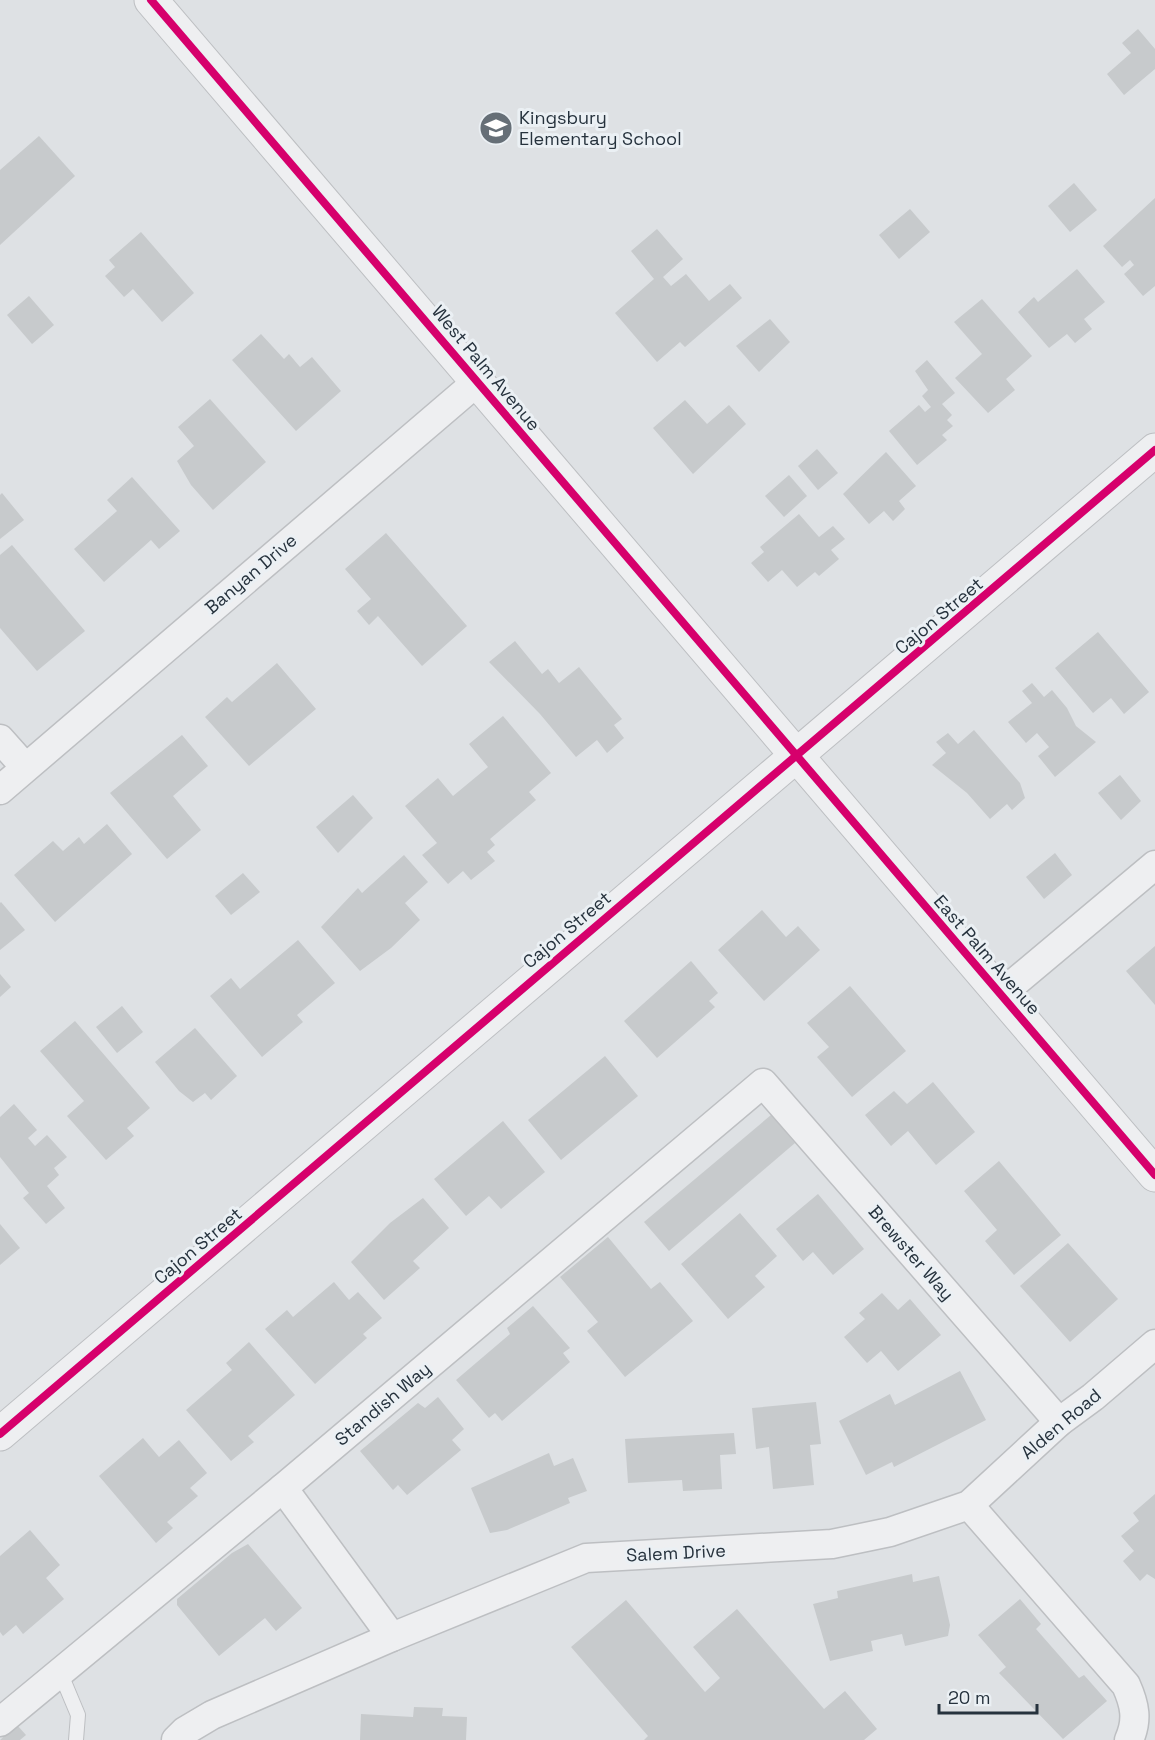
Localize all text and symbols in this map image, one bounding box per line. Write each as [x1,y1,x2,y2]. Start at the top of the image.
place label: Kingsbury Elementary School [519,106,682,150]
school or university icon: Kingsbury Elementary School [478,110,514,146]
street label: West Palm Avenue [427,300,546,435]
street label: Banyan Drive [200,528,301,619]
street label: Cajon Street [890,572,987,659]
street label: Cajon Street [518,886,615,973]
street label: East Palm Avenue [929,890,1046,1019]
street label: Brewster Way [864,1200,959,1305]
street label: Cajon Street [149,1202,246,1289]
street label: Standish Way [330,1357,435,1450]
street label: Alden Road [1016,1383,1106,1464]
street label: Salem Drive [626,1538,726,1567]
scale bar [939,1677,1036,1715]
text: 20 m [948,1686,991,1709]

